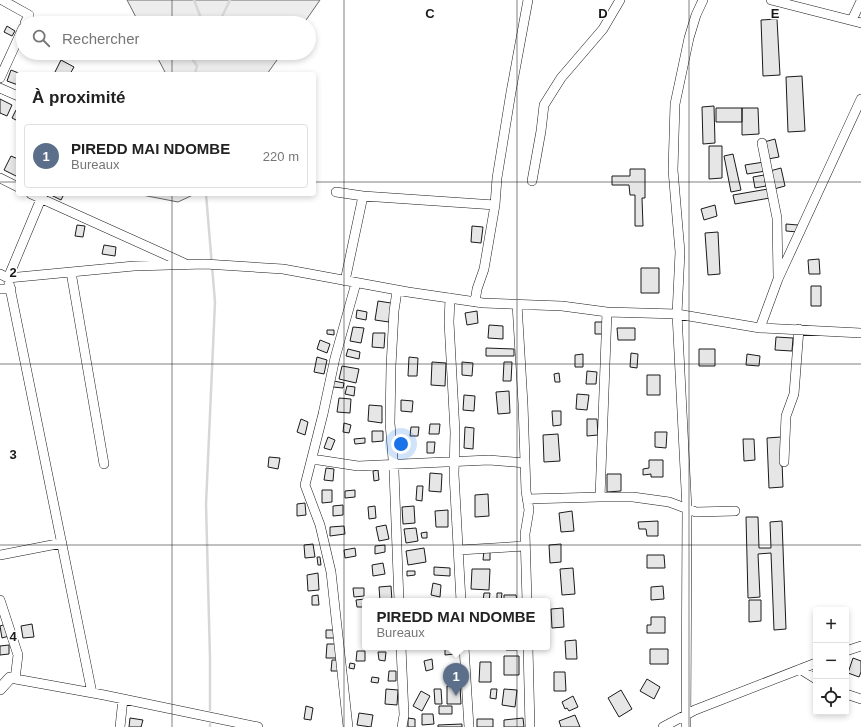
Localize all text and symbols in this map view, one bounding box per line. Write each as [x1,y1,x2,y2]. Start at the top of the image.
text: C [425,6,435,21]
text: D [598,6,608,21]
text: E [771,6,780,21]
search box [16,16,316,60]
icon: search [30,27,52,49]
text: Rechercher [62,30,140,47]
text: À proximité [32,88,126,107]
text: PIREDD MAI NDOMBE [71,140,230,157]
text: 1 [42,149,50,164]
text: 220 m [263,149,299,164]
text: Bureaux [71,157,119,172]
text: 2 [9,265,17,280]
your location [391,434,411,454]
text: 3 [9,447,17,462]
popup [362,598,550,650]
map controls [813,607,849,715]
button: + [813,607,849,643]
text: PIREDD MAI NDOMBE [376,608,536,625]
text: Bureaux [376,625,425,640]
text: 4 [9,629,17,644]
button: − [813,643,849,679]
pin: 1 [443,663,469,696]
button: locate [813,679,849,715]

